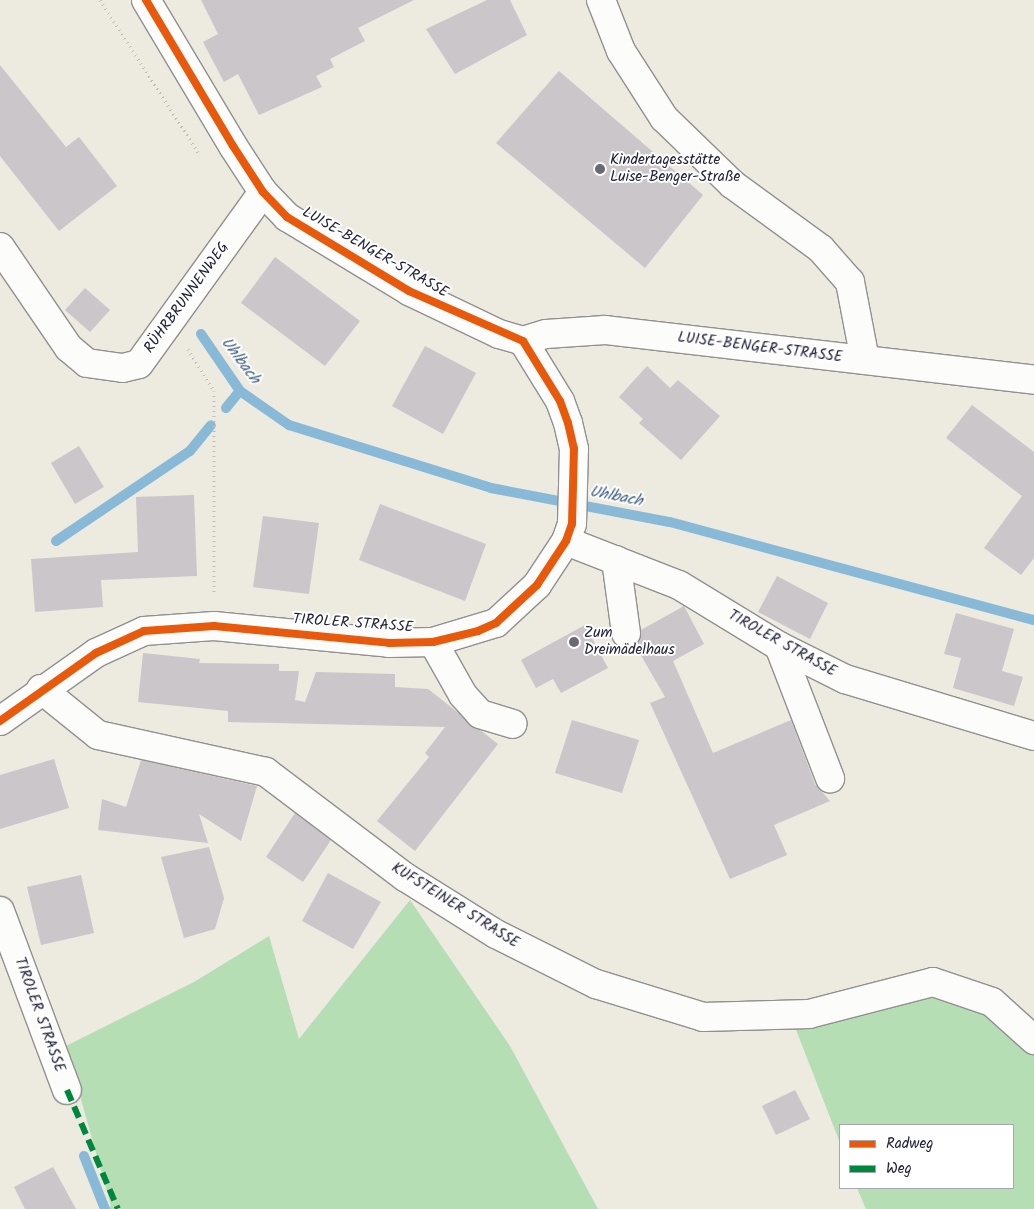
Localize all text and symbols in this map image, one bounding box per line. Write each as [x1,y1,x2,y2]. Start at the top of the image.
place label: Kindertagesstätte Luise-Benger-Straße [610,151,740,186]
marker: Kindertagesstätte Luise-Benger-Straße [594,163,606,175]
street label: LUISE-BENGER-STRASSE [299,204,451,302]
street label: RÜHRBRUNNENWEG [141,239,233,357]
street label: LUISE-BENGER-STRASSE [676,329,844,367]
water label: Uhlbach [216,334,264,388]
water label: Uhlbach [588,482,644,512]
street label: TIROLER STRASSE [725,607,839,681]
street label: TIROLER STRASSE [292,611,414,637]
place label: Zum Dreimädelhaus [584,624,675,659]
marker: Zum Dreimädelhaus [568,636,580,648]
street label: KUFSTEINER STRASSE [388,859,522,953]
street label: TIROLER STRASSE [10,955,68,1075]
legend [839,1124,1014,1189]
text: Radweg [886,1132,933,1156]
text: Weg [886,1157,912,1181]

